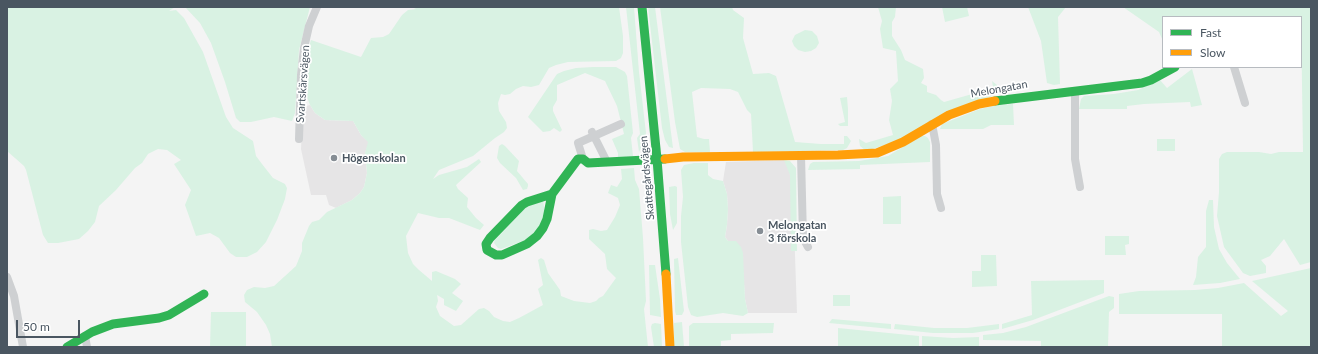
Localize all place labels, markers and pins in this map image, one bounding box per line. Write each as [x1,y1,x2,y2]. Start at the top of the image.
place label: Högenskolan [342,151,406,165]
marker: Högenskolan [329,153,339,163]
place label: Melongatan 3 förskola [768,218,827,244]
marker: Melongatan 3 förskola [755,226,765,236]

